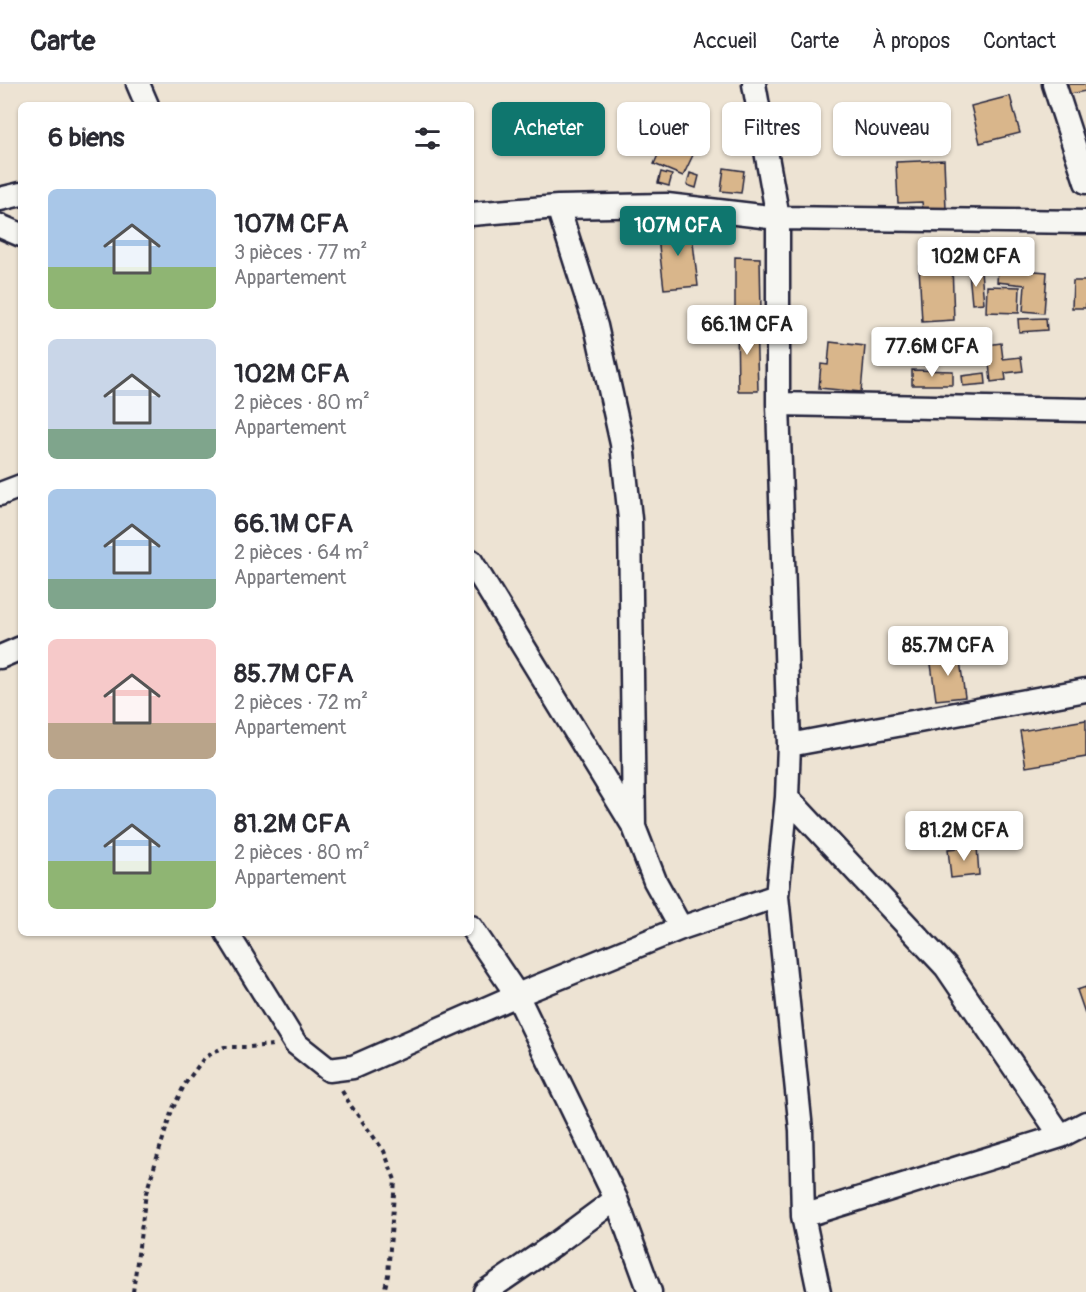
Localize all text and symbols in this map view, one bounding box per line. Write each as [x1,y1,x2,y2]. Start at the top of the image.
text: Carte [30,24,95,59]
text: Accueil [693,28,757,55]
text: Carte [790,28,839,55]
text: À propos [872,28,950,55]
text: Contact [983,28,1056,55]
chip: Acheter [492,102,605,156]
chip: Louer [617,102,710,156]
chip: Filtres [722,102,821,156]
chip: Nouveau [833,102,951,156]
text: 6 biens [48,122,124,154]
icon: filters [411,122,444,155]
pin: 107M CFA [616,206,740,257]
text: 107M CFA [234,208,349,240]
icon: home [96,213,168,285]
text: 107M CFA [634,213,722,238]
pin: 102M CFA [914,237,1038,288]
text: 3 pièces · 77 m² [234,240,367,265]
text: 102M CFA [932,244,1020,269]
text: Appartement [234,265,346,290]
pin: 66.1M CFA [678,305,816,356]
text: 66.1M CFA [701,312,793,337]
pin: 77.6M CFA [863,327,1001,378]
text: 77.6M CFA [885,334,979,359]
text: 102M CFA [234,358,349,390]
icon: home [96,363,168,435]
text: 2 pièces · 80 m² [234,390,370,415]
text: Appartement [234,415,346,440]
text: 66.1M CFA [234,508,353,540]
icon: home [96,513,168,585]
text: 2 pièces · 64 m² [234,540,369,565]
text: Appartement [234,565,346,590]
pin: 85.7M CFA [879,626,1017,677]
text: 85.7M CFA [902,633,994,658]
text: 85.7M CFA [234,658,354,690]
icon: home [96,663,168,735]
text: 2 pièces · 72 m² [234,690,368,715]
text: Appartement [234,715,346,740]
text: 81.2M CFA [234,808,350,840]
pin: 81.2M CFA [895,811,1033,862]
icon: home [96,813,168,885]
text: 81.2M CFA [919,818,1009,843]
text: 2 pièces · 80 m² [234,840,370,865]
text: Appartement [234,865,346,890]

